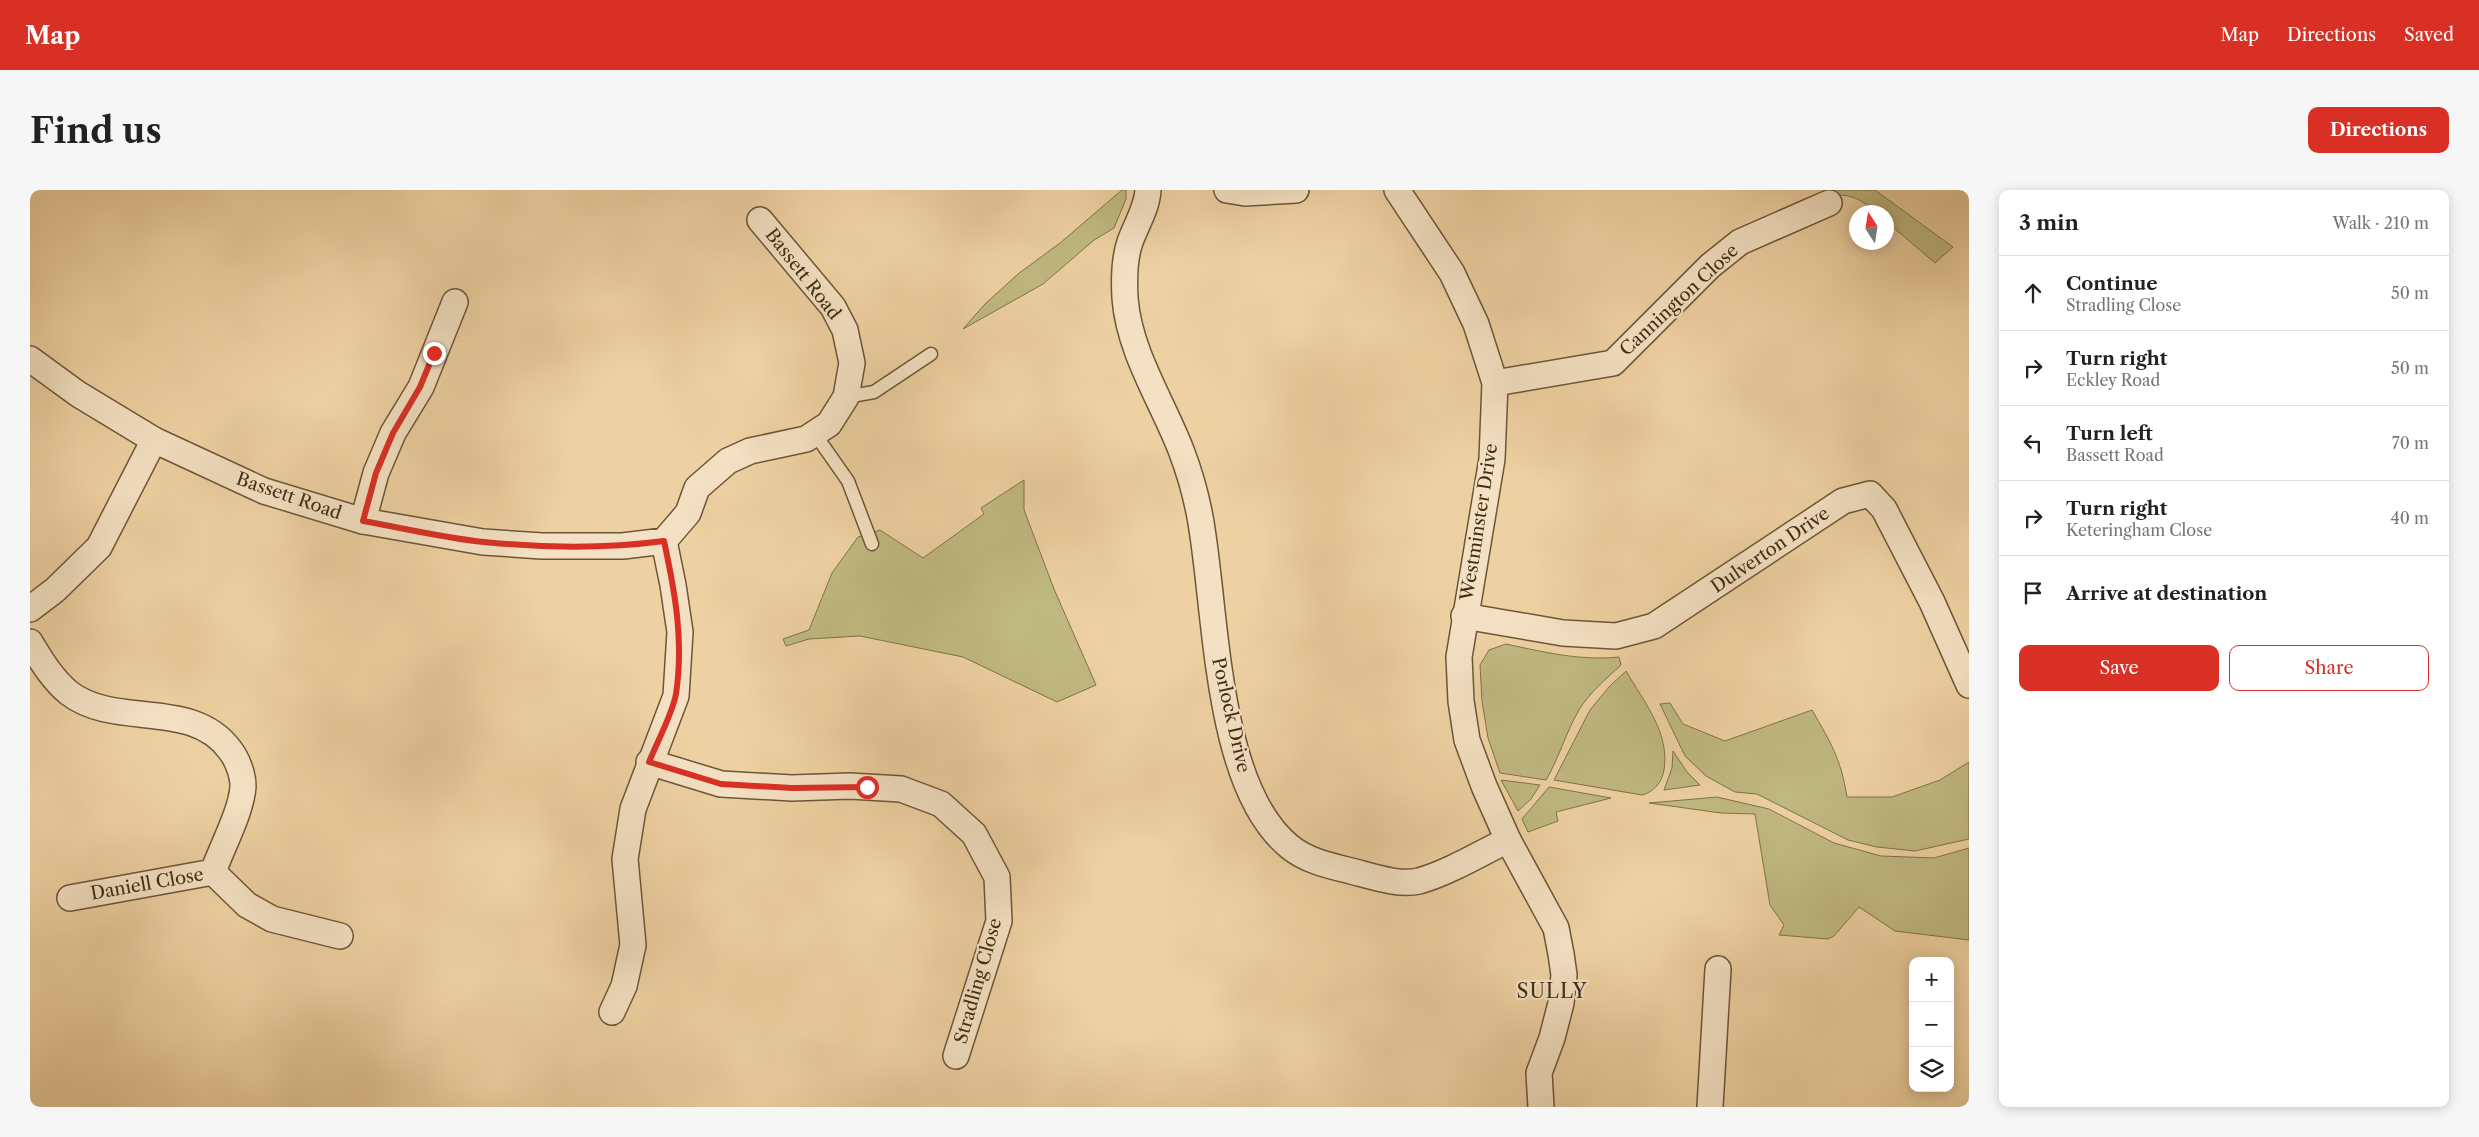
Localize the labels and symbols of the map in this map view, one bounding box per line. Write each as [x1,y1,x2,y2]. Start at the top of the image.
north arrow [1849,205,1894,250]
street label: Bassett Road [761,224,846,324]
street label: Cannington Close [1615,240,1743,360]
route end [423,342,446,365]
street label: Westminster Drive [1456,442,1502,603]
street label: Bassett Road [233,468,345,524]
street label: Dulverton Drive [1707,502,1833,598]
street label: Porlock Drive [1207,655,1255,775]
route start [856,776,879,799]
street label: Daniell Close [89,863,205,905]
street label: Stradling Close [950,916,1006,1046]
district label: SULLY [1516,979,1588,1003]

